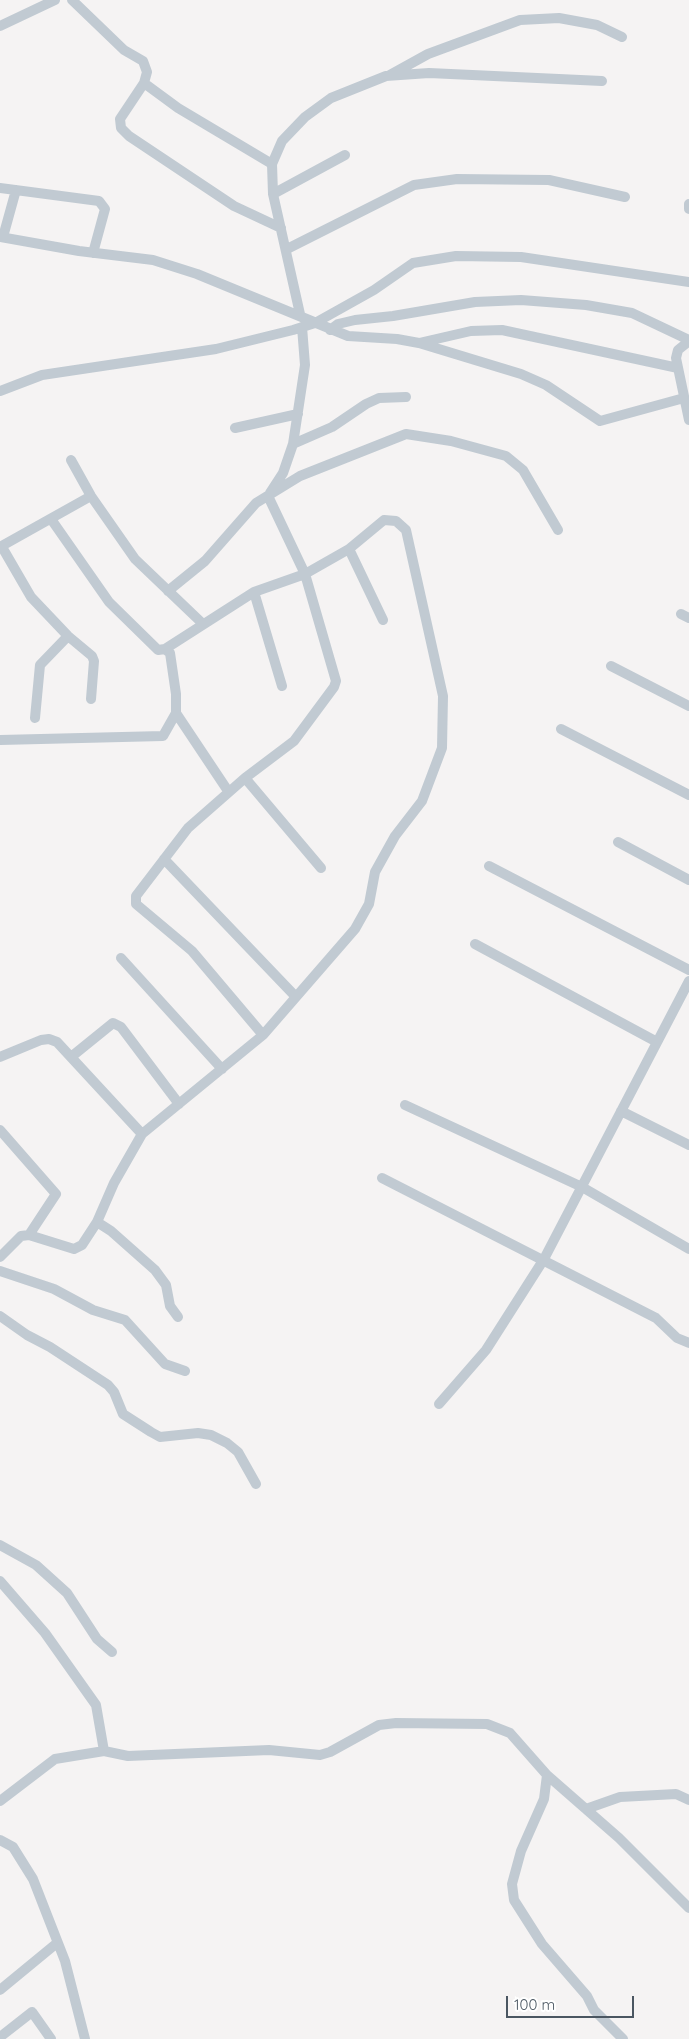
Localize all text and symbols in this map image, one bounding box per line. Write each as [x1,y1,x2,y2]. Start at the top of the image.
scale bar [509,1986,636,2018]
text: 100 m [514,1995,555,2014]

